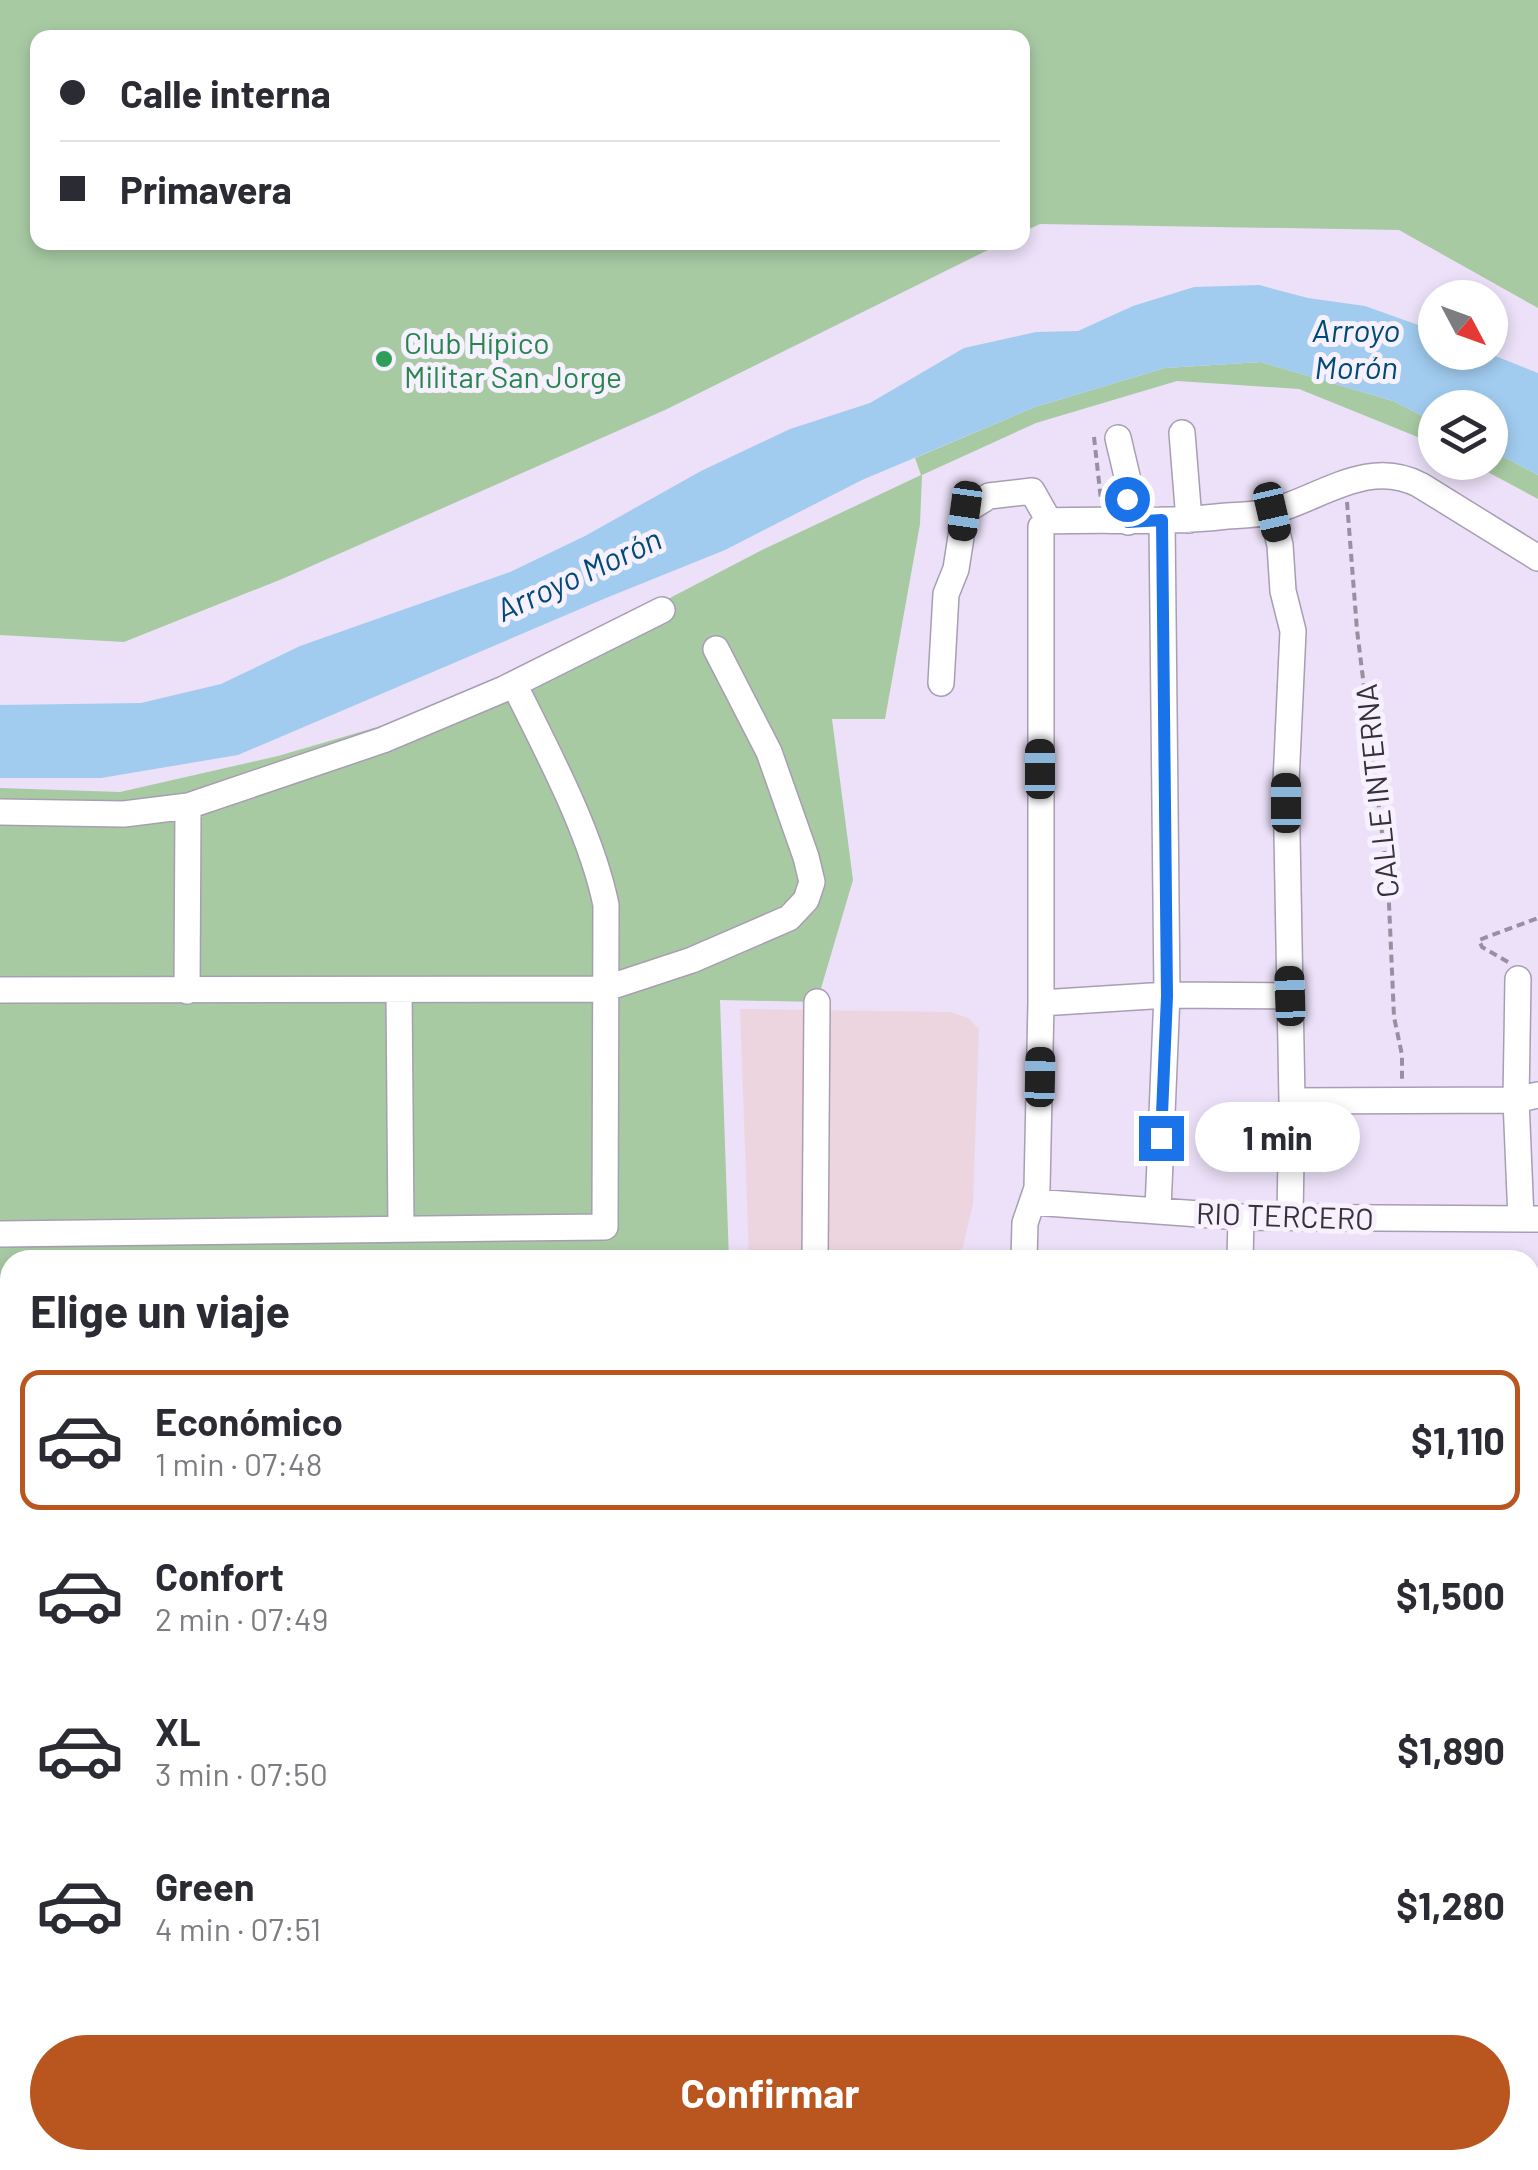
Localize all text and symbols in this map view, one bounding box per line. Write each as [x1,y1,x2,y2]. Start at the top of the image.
text: Calle interna [120,70,331,116]
text: Primavera [120,166,292,212]
north arrow [1418,280,1508,370]
map controls [1418,280,1508,480]
water label: Arroyo Morón [1312,310,1400,385]
place label: Club Hípico Militar San Jorge [404,324,622,394]
marker: Club Hípico Militar San Jorge [373,348,395,370]
button: layers [1418,390,1508,480]
route start [1105,477,1150,522]
car [946,479,984,543]
car [1251,479,1293,545]
water label: Arroyo Morón [489,518,667,628]
street label: CALLE INTERNA [1347,682,1405,900]
car [1025,739,1055,799]
car [1271,773,1301,833]
car [1274,965,1306,1027]
car [1024,1047,1056,1107]
callout: 1 min [1196,1103,1361,1173]
route end [1139,1116,1184,1161]
text: 1 min [1242,1118,1313,1156]
street label: RIO TERCERO [1196,1194,1374,1236]
text: Elige un viaje [30,1283,290,1337]
icon: car [35,1395,125,1485]
text: Económico [155,1398,343,1444]
text: $1,110 [1411,1417,1505,1463]
text: 1 min · 07:48 [155,1444,322,1482]
icon: car [35,1550,125,1640]
text: Confort [155,1553,284,1599]
text: $1,500 [1396,1572,1505,1618]
text: 2 min · 07:49 [155,1599,328,1637]
icon: car [35,1705,125,1795]
text: XL [155,1708,201,1754]
text: $1,890 [1397,1727,1505,1773]
text: 3 min · 07:50 [155,1754,328,1792]
icon: car [35,1860,125,1950]
text: Green [155,1863,255,1909]
text: $1,280 [1396,1882,1505,1928]
text: 4 min · 07:51 [155,1909,321,1947]
button: Confirmar [30,2035,1510,2150]

